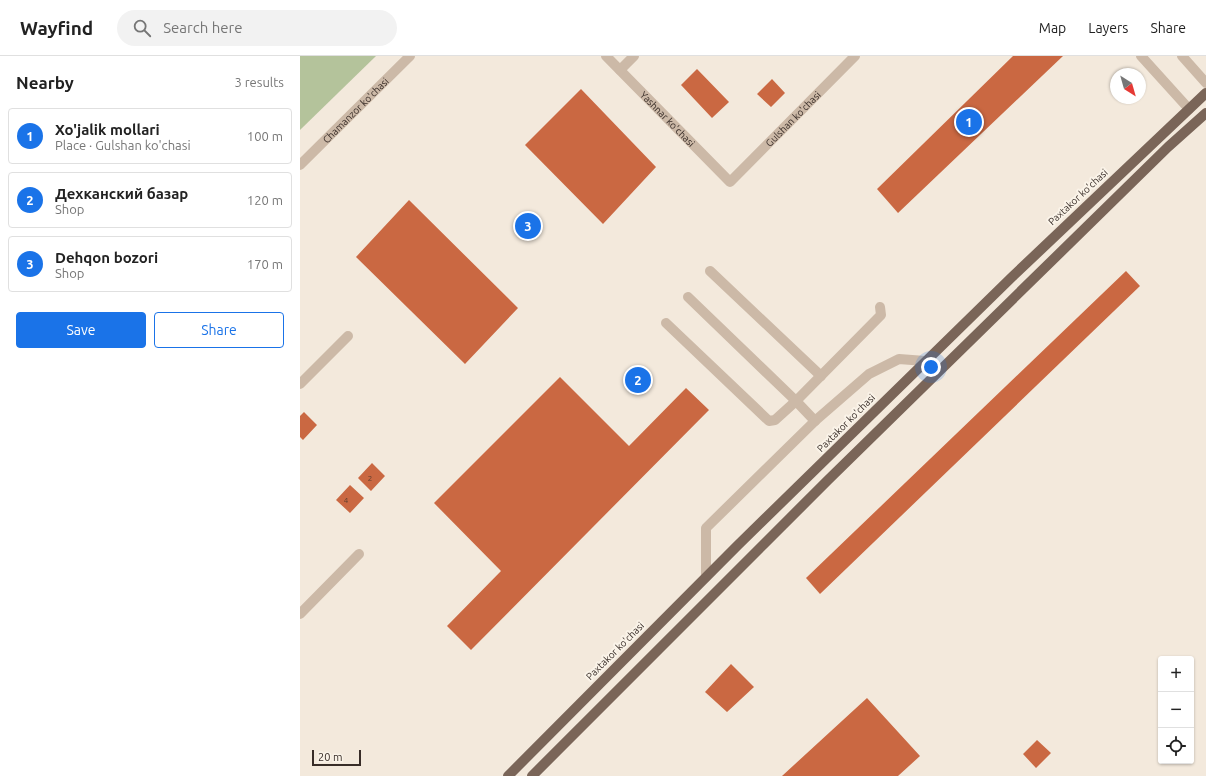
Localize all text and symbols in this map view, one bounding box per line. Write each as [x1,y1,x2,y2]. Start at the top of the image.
search box [117,10,397,46]
text: Wayfind [20,17,93,39]
icon: search [131,17,153,39]
text: Search here [163,19,242,36]
text: Map [1039,20,1066,36]
text: Layers [1088,20,1128,36]
text: Share [1150,20,1186,36]
north arrow [1110,68,1146,104]
text: Nearby [16,73,74,92]
text: 3 results [234,75,284,89]
street label: Chamanzor ko'chasi [320,75,391,145]
street label: Yashnar ko'chasi [638,89,697,149]
street label: Gulshan ko'chasi [763,89,823,149]
pin: 1 [956,107,982,137]
text: Xo'jalik mollari [55,121,160,138]
text: 1 [26,129,34,143]
text: 100 m [247,129,283,143]
text: Place · Gulshan ko'chasi [55,138,191,152]
street label: Paxtakor ko'chasi [1046,167,1110,227]
text: Дехканский базар [55,185,188,202]
text: 2 [26,193,34,207]
text: 120 m [247,193,283,207]
text: Shop [55,202,84,216]
pin: 3 [515,211,541,241]
text: Dehqon bozori [55,249,158,266]
text: 3 [26,257,34,271]
text: 170 m [247,257,283,271]
text: Shop [55,266,84,280]
button: Save [16,312,146,348]
button: Share [154,312,284,348]
your location [921,357,941,377]
pin: 2 [625,365,651,395]
street label: Paxtakor ko'chasi [815,392,877,454]
house number: 2 [368,474,372,483]
house number: 4 [344,496,349,505]
street label: Paxtakor ko'chasi [584,620,646,682]
map controls [1158,656,1194,764]
button: + [1158,656,1194,692]
button: − [1158,692,1194,728]
button: locate [1158,728,1194,764]
scale bar [312,748,361,767]
text: 20 m [318,751,342,763]

